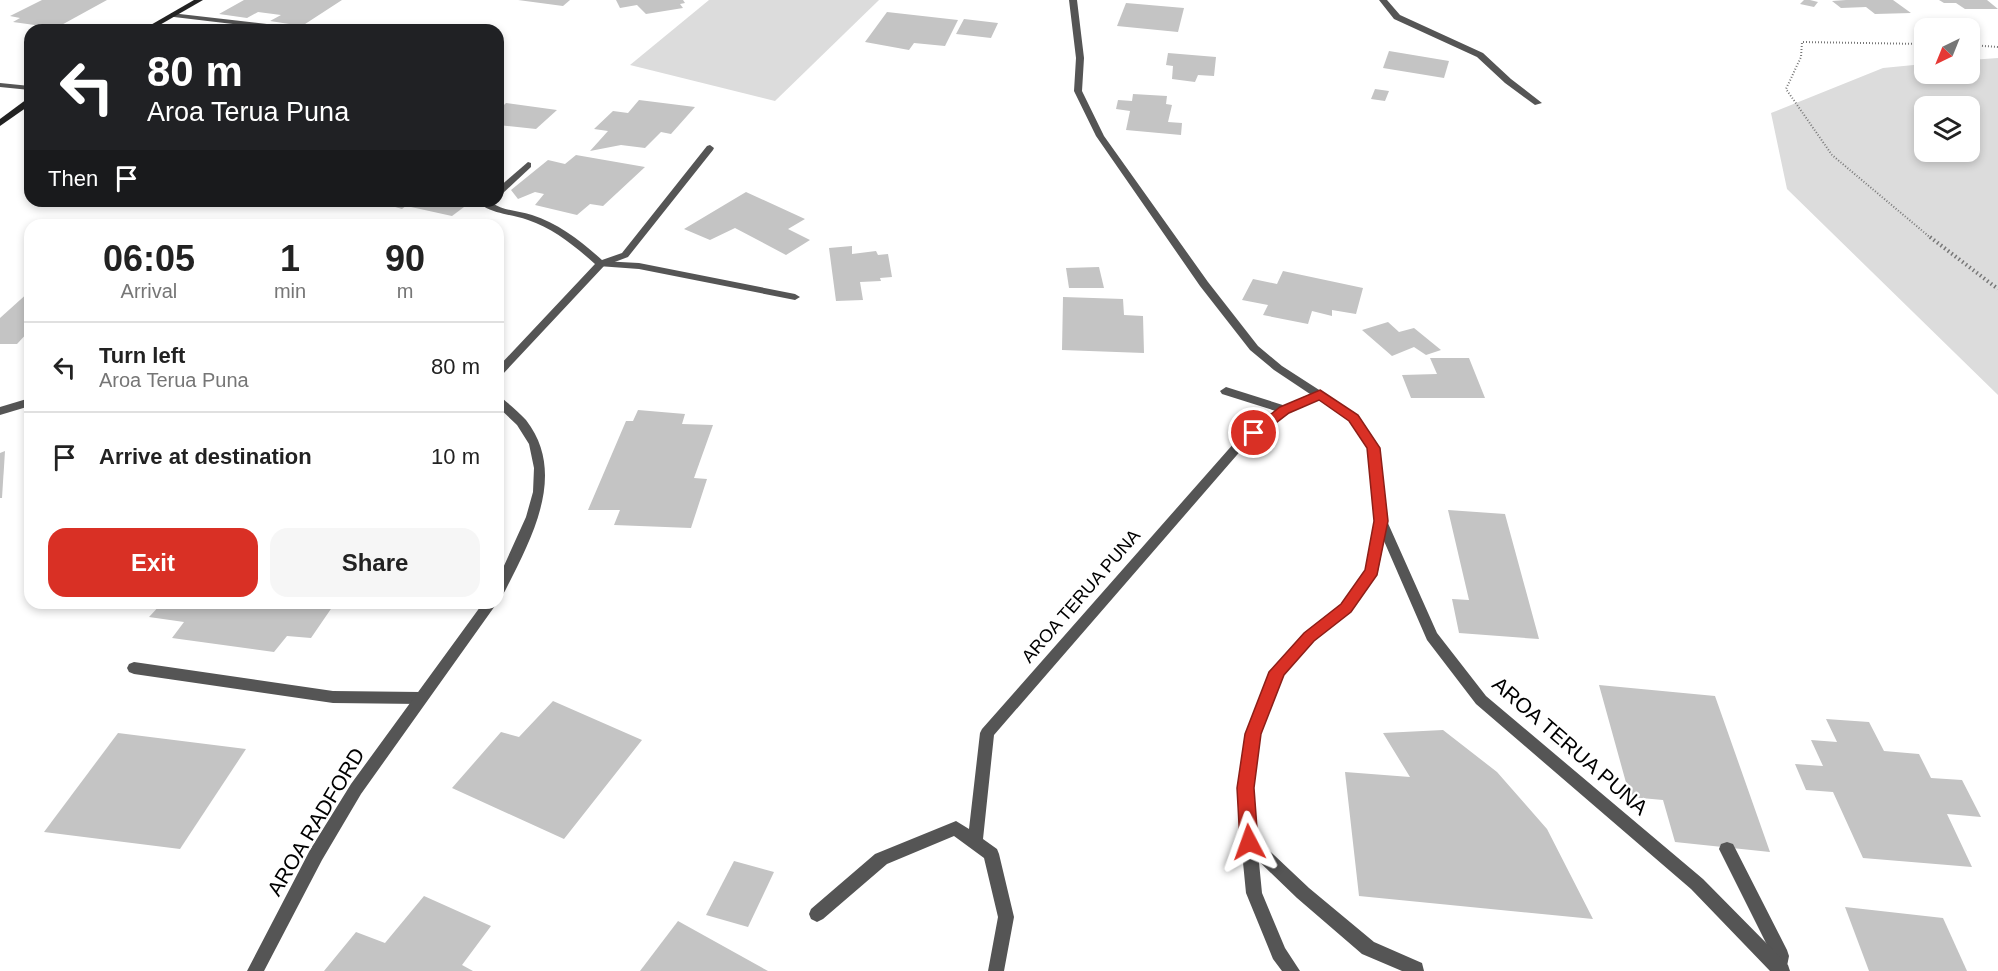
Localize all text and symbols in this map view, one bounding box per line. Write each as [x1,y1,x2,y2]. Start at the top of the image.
north arrow [1914,18,1980,84]
map controls [1914,18,1980,162]
icon: left [48,48,126,126]
text: 80 m [147,48,243,95]
button: layers [1914,96,1980,162]
text: Aroa Terua Puna [147,97,349,127]
icon: arrive [110,162,143,195]
text: Then [48,166,98,191]
text: 06:05 [103,238,195,279]
text: 1 [280,238,300,279]
text: 90 [385,238,425,279]
text: Arrival [121,280,177,302]
text: min [274,280,306,302]
text: m [397,280,413,302]
text: Turn left [99,343,185,368]
icon: left [48,351,81,384]
text: 80 m [431,354,480,379]
text: Aroa Terua Puna [99,369,249,391]
pin [1228,407,1279,458]
icon: arrive [1237,416,1270,449]
icon: arrive [48,441,81,474]
text: Arrive at destination [99,444,312,469]
text: 10 m [431,444,480,469]
street label: AROA TERUA PUNA [1018,525,1144,667]
button: Exit [48,528,258,597]
button: Share [270,528,480,597]
street label: AROA TERUA PUNA [1488,672,1653,819]
street label: AROA RADFORD [262,744,369,900]
position arrow [1217,810,1281,874]

